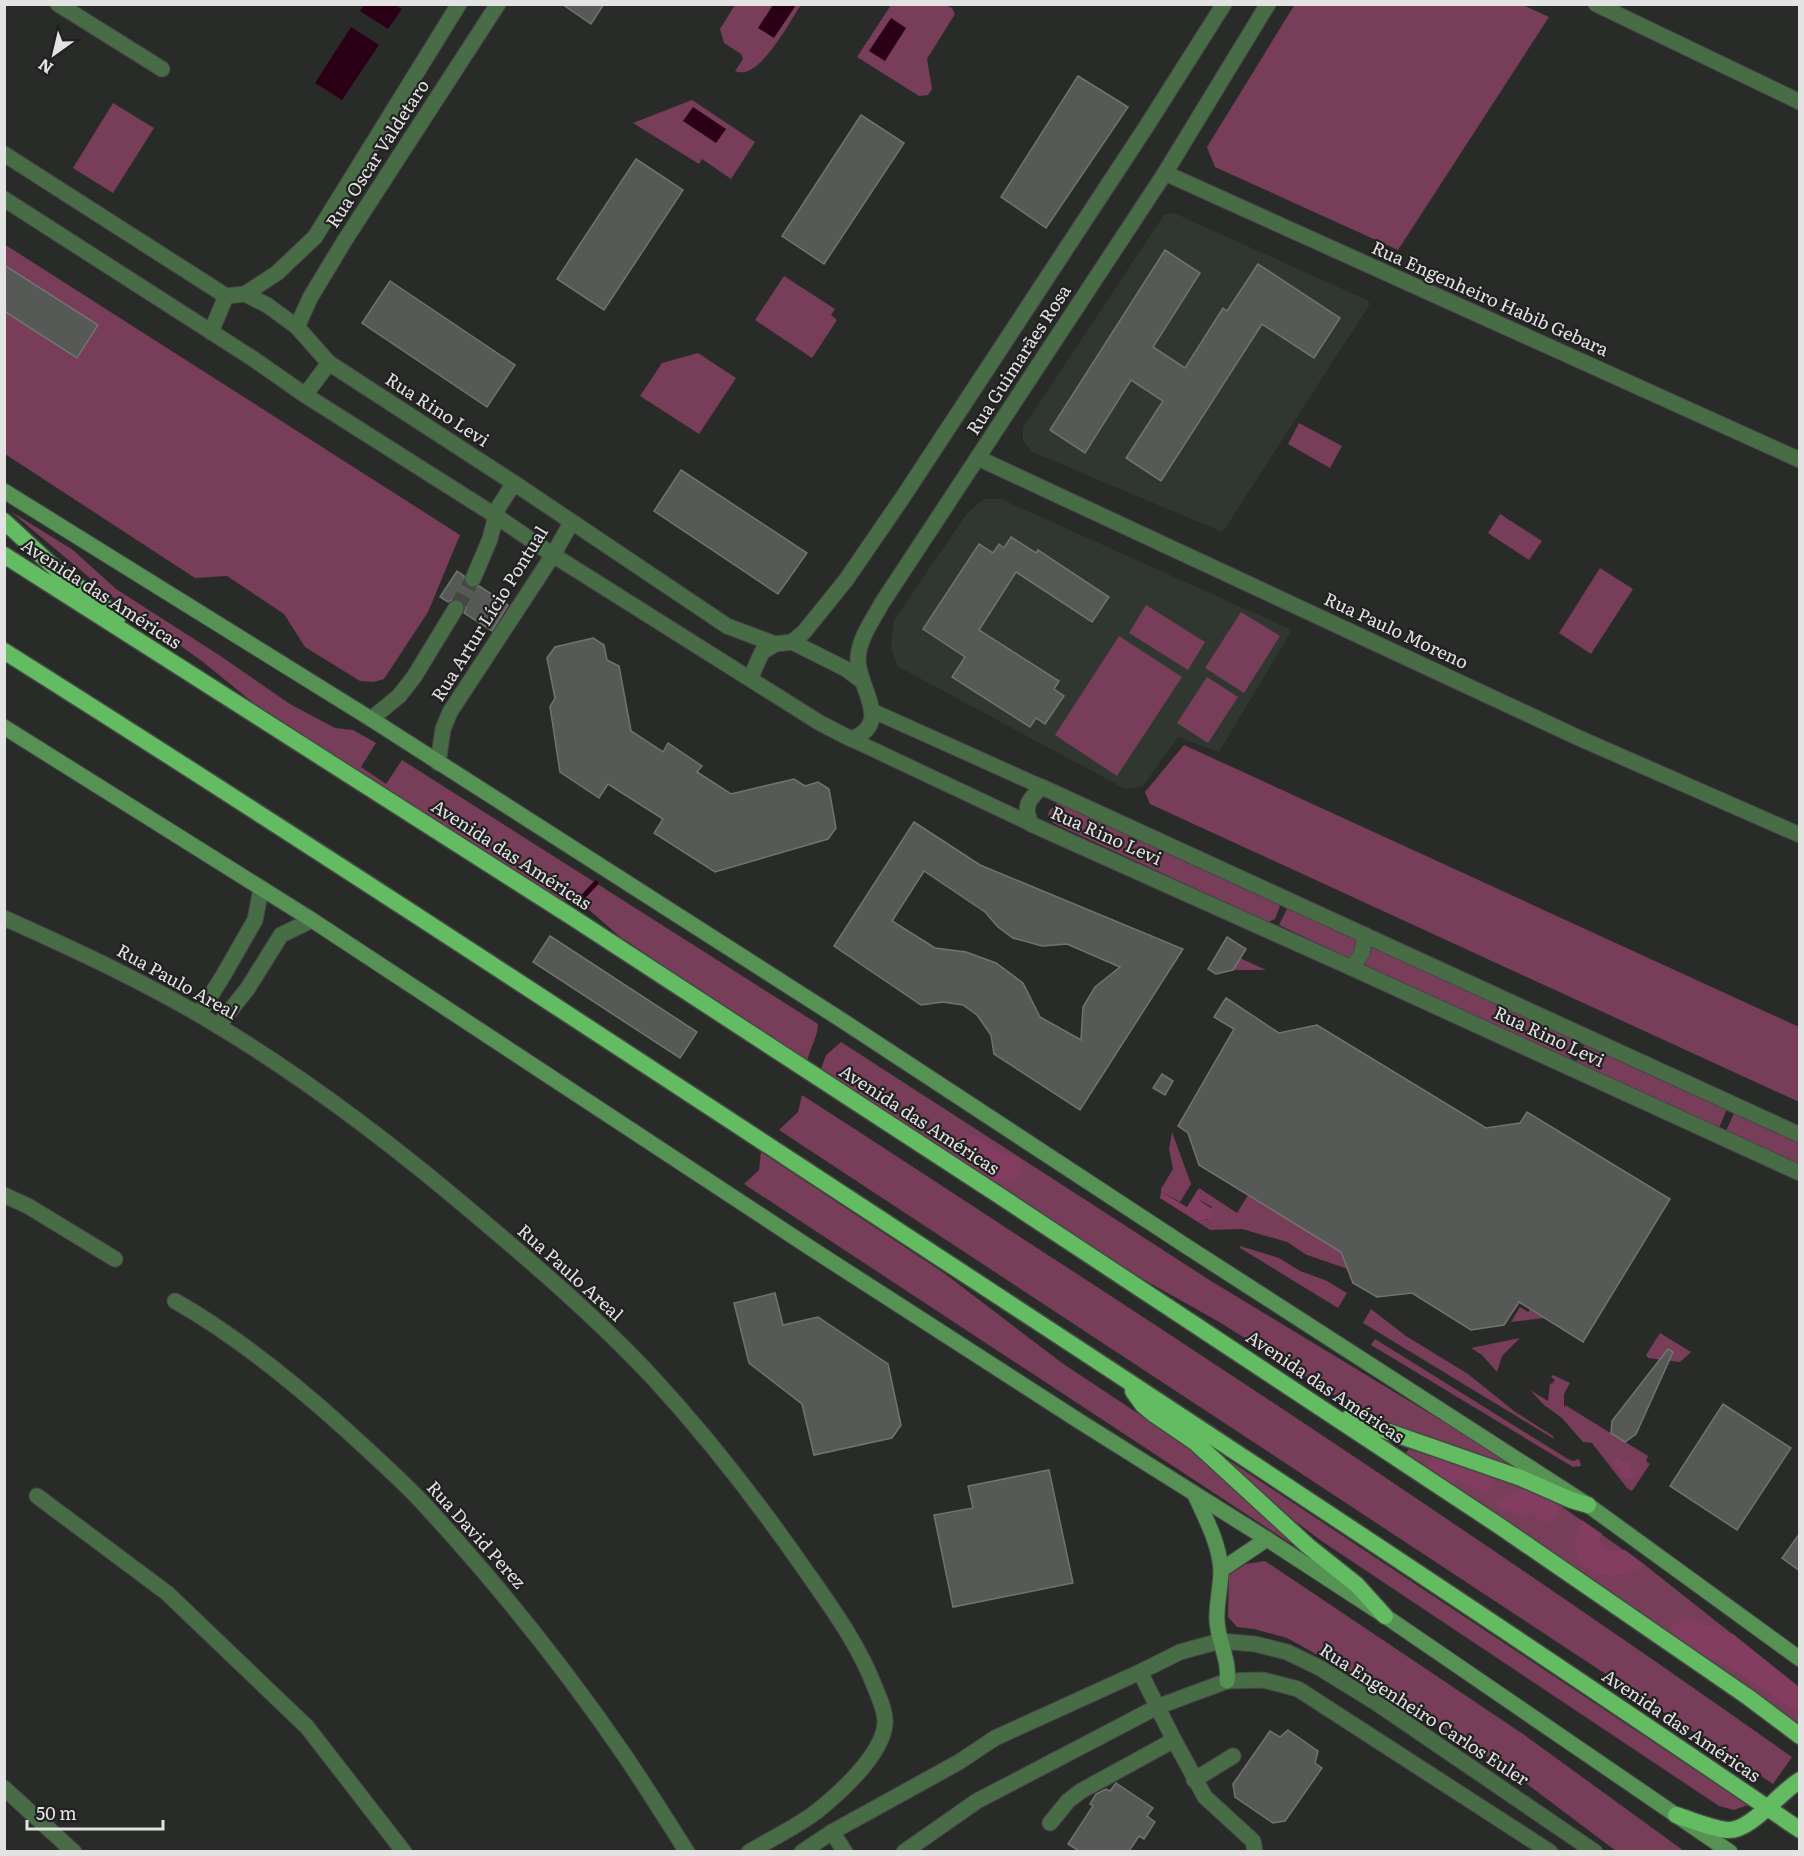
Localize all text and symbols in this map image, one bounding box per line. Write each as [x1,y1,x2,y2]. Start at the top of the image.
north arrow [24,24,84,84]
text: N [33,54,57,81]
street label: Rua Oscar Valdetaro [318,74,435,233]
street label: Rua Engenheiro Habib Gebara [1368,233,1614,362]
street label: Rua Guimarães Rosa [959,278,1077,440]
street label: Rua Rino Levi [380,365,495,453]
street label: Rua Artur Lício Pontual [424,520,554,706]
street label: Avenida das Américas [16,531,187,655]
street label: Rua Paulo Moreno [1320,584,1473,675]
street label: Avenida das Américas [426,792,597,916]
street label: Rua Rino Levi [1047,798,1167,871]
street label: Rua Paulo Areal [112,936,243,1025]
street label: Rua Rino Levi [1490,998,1609,1073]
street label: Avenida das Américas [834,1057,1005,1181]
street label: Rua Paulo Areal [512,1217,630,1327]
street label: Avenida das Américas [1241,1323,1410,1449]
street label: Rua David Perez [421,1474,533,1594]
street label: Rua Engenheiro Carlos Euler [1315,1636,1535,1792]
street label: Avenida das Américas [1597,1662,1766,1788]
scale bar [27,1793,164,1831]
text: 50 m [36,1799,77,1826]

